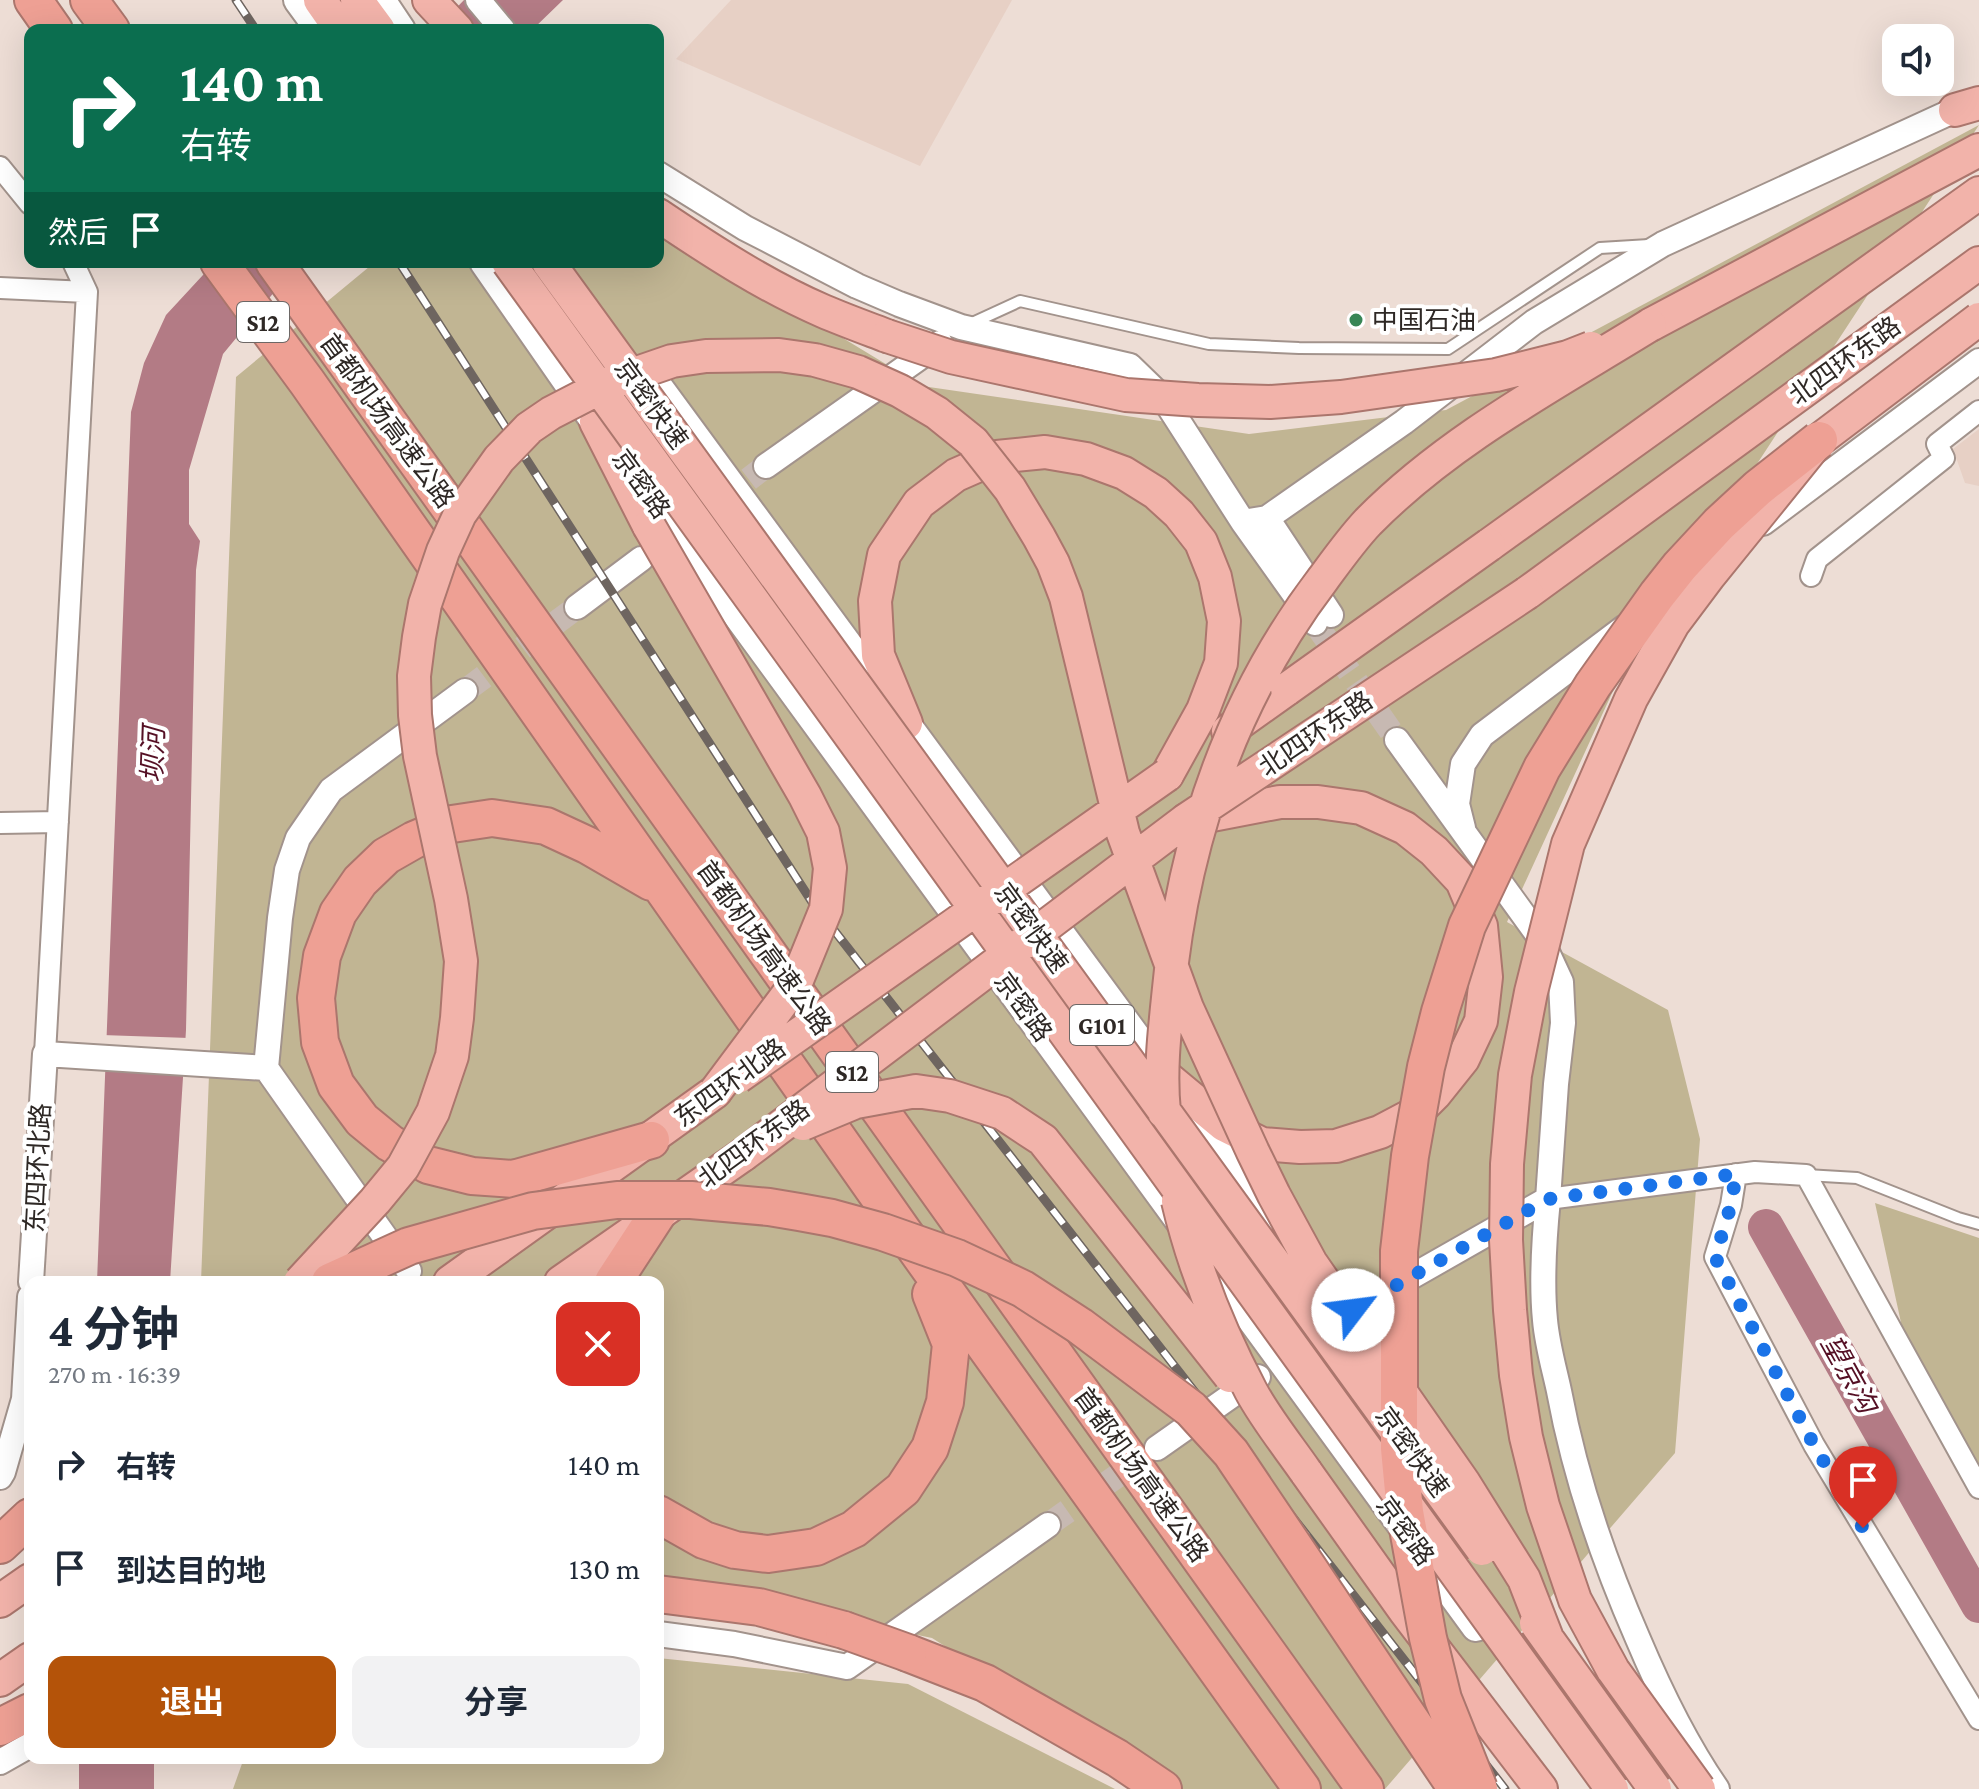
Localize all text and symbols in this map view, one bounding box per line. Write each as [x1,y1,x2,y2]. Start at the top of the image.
map controls [1882,24,1954,96]
button: sound [1882,24,1954,96]
text: 140 m [180,51,323,113]
icon: right [48,56,152,160]
text: 右转 [180,126,252,166]
icon: arrive [124,208,168,252]
text: 然后 [48,216,108,249]
road number: S12 [237,302,289,342]
place label: 中国石油 [1372,306,1476,335]
marker: 中国石油 [1347,311,1365,329]
street label: 北四环东路 [1784,311,1906,411]
street label: 首都机场高速公路 [314,328,460,514]
street label: 京密快速 [609,353,693,455]
street label: 京密路 [606,444,676,524]
street label: 北四环东路 [1254,686,1378,782]
water label: 坝河 [137,721,170,784]
street label: 首都机场高速公路 [691,855,837,1041]
street label: 京密快速 [989,877,1073,979]
street label: 京密路 [988,967,1058,1047]
road number: G101 [1070,1005,1134,1045]
street label: 东四环北路 [669,1033,791,1133]
road number: S12 [826,1052,878,1092]
street label: 北四环东路 [693,1094,815,1194]
street label: 东四环北路 [20,1102,56,1234]
position arrow [1311,1268,1395,1352]
button: close [556,1302,640,1386]
text: 4 分钟 [48,1303,179,1356]
water label: 望京沟 [1815,1330,1884,1421]
text: 270 m · 16:39 [48,1360,181,1389]
street label: 首都机场高速公路 [1068,1382,1214,1568]
street label: 京密快速 [1370,1401,1454,1503]
icon: right [48,1442,92,1486]
pin [1829,1446,1897,1528]
text: 140 m [568,1448,640,1481]
text: 右转 [116,1450,176,1483]
icon: arrive [1841,1458,1885,1502]
street label: 京密路 [1370,1491,1440,1571]
icon: arrive [48,1546,92,1590]
text: 130 m [569,1552,640,1585]
text: 到达目的地 [116,1554,266,1587]
button: 退出 [48,1656,336,1748]
button: 分享 [352,1656,640,1748]

